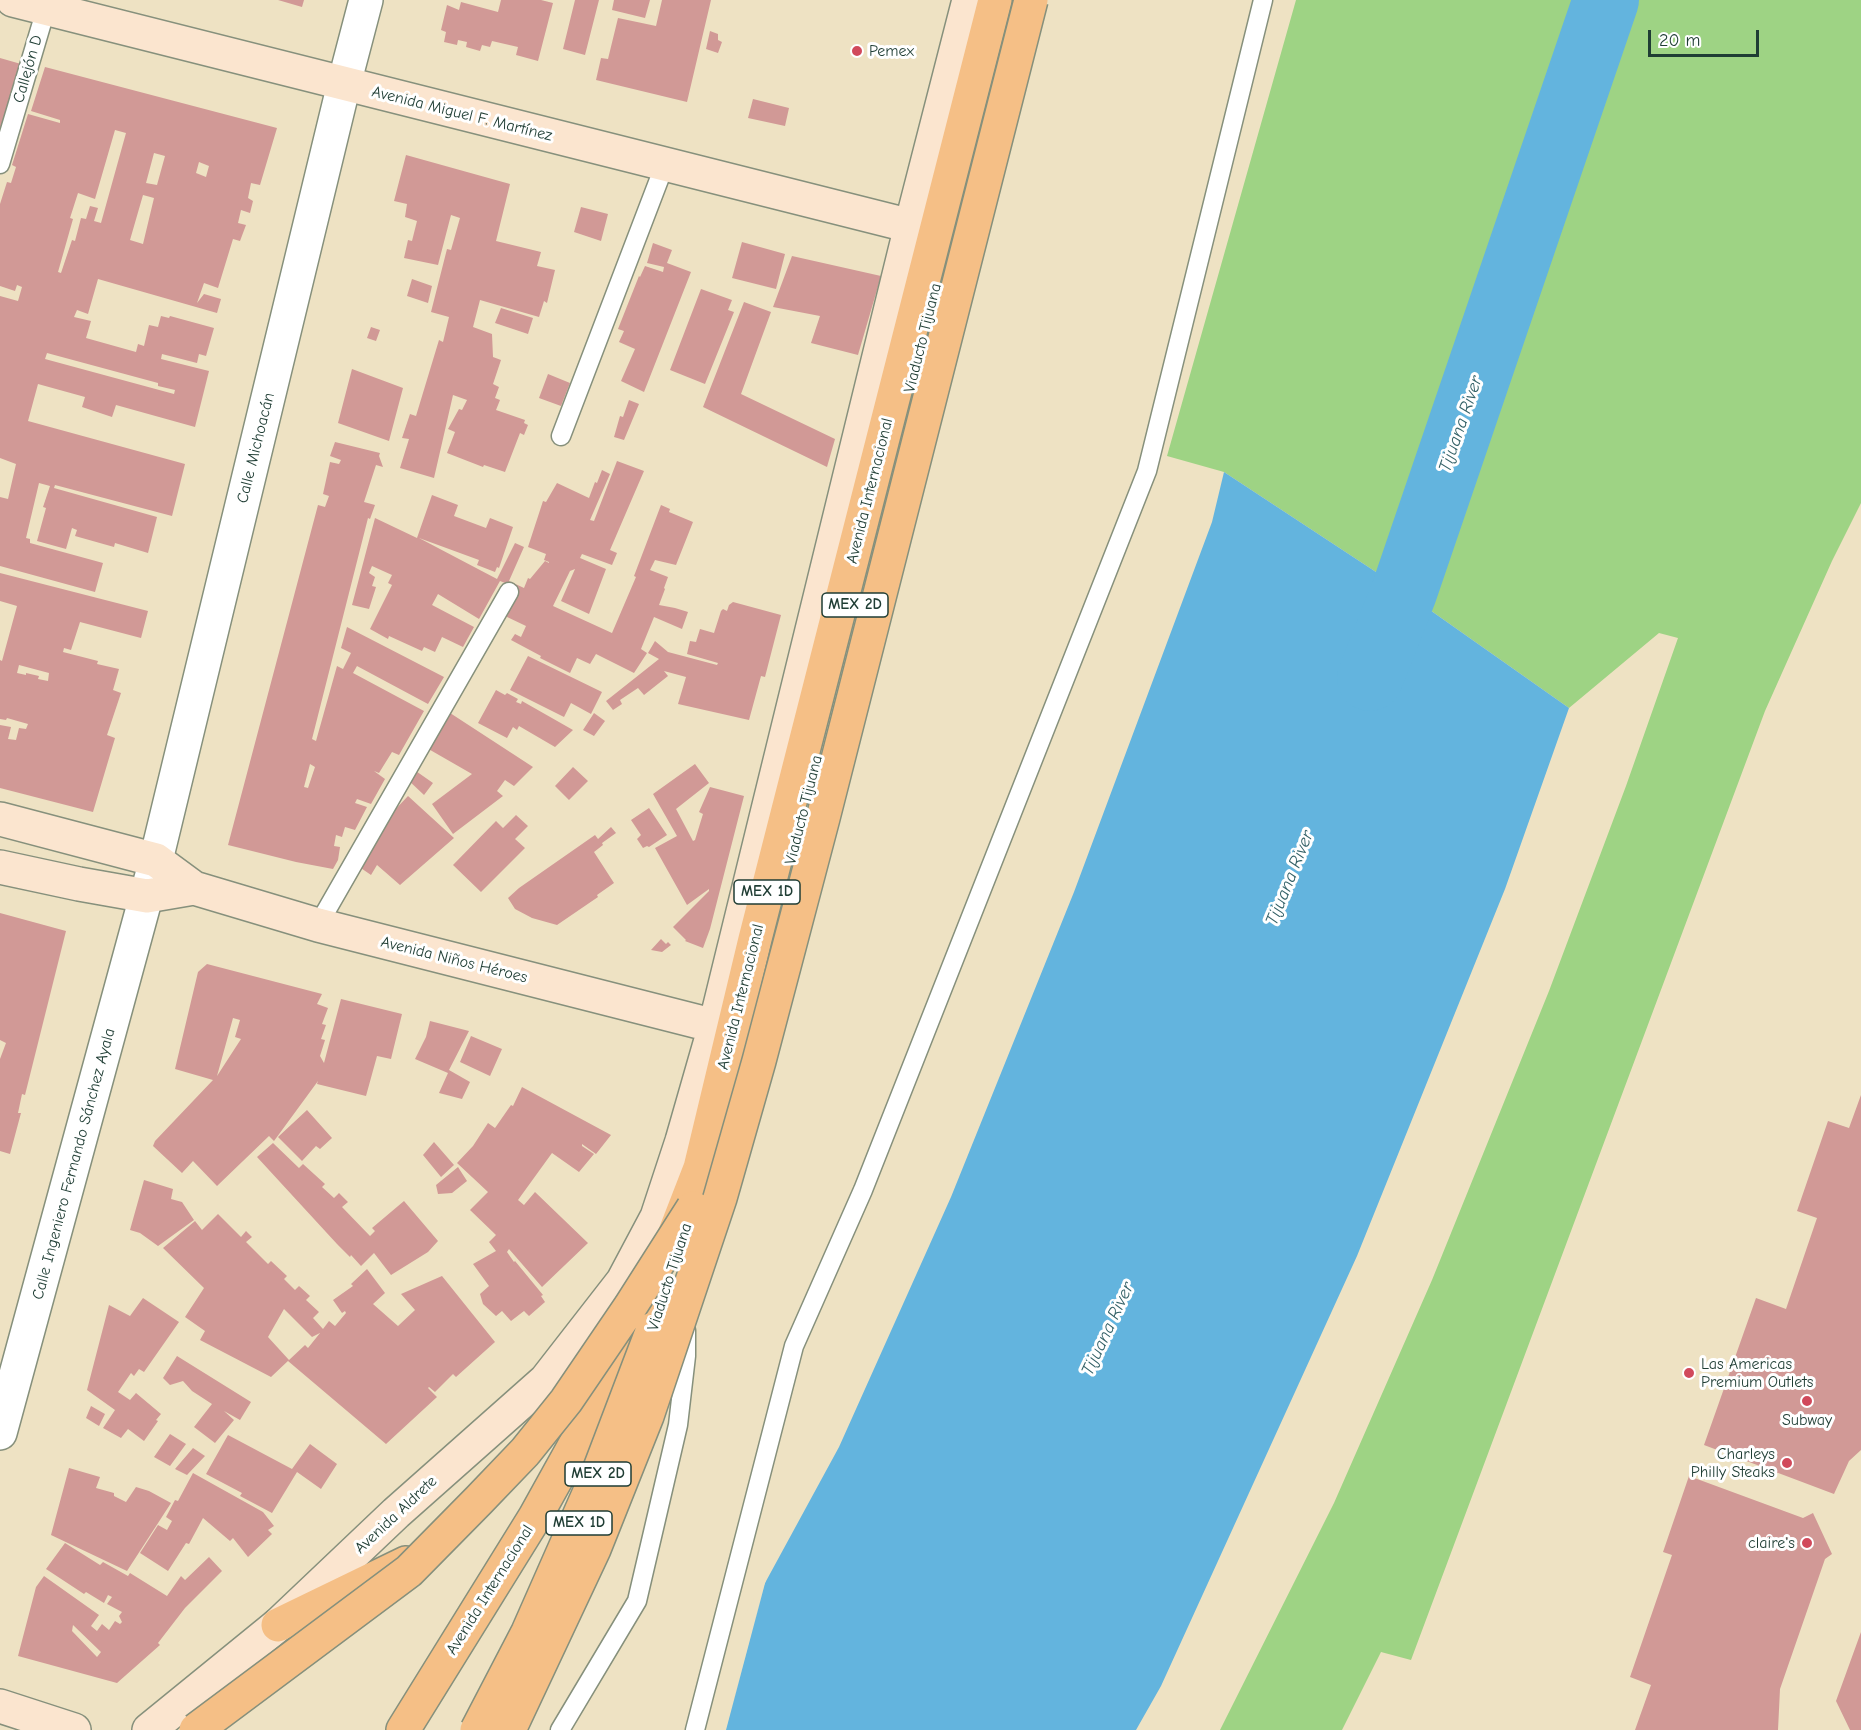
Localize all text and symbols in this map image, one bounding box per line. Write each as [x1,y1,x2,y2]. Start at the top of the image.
scale bar [1651,18,1762,56]
text: 20 m [1659,30,1700,51]
street label: Callejón D [9,33,47,105]
place label: Pemex [869,41,914,61]
marker: Pemex [850,44,864,58]
street label: Avenida Miguel F. Martínez [370,82,554,146]
street label: Viaducto Tijuana [900,281,946,395]
water label: Tijuana River [1434,373,1488,475]
street label: Calle Michoacán [233,391,279,505]
street label: Avenida Internacional [843,416,897,566]
road number: MEX 2D [822,593,888,617]
street label: Viaducto Tijuana [781,753,827,867]
water label: Tijuana River [1261,827,1319,929]
road number: MEX 1D [734,880,800,904]
street label: Avenida Internacional [714,922,768,1072]
street label: Avenida Niños Héroes [379,932,529,988]
street label: Calle Ingeniero Fernando Sánchez Ayala [28,1026,120,1302]
street label: Viaducto Tijuana [644,1221,696,1333]
water label: Tijuana River [1077,1279,1139,1379]
place label: Las Americas Premium Outlets [1701,1354,1813,1392]
marker: Las Americas Premium Outlets [1682,1366,1696,1380]
marker: Subway [1800,1394,1814,1408]
place label: Subway [1782,1410,1832,1430]
place label: Charleys Philly Steaks [1691,1444,1775,1482]
marker: Charleys Philly Steaks [1780,1456,1794,1470]
road number: MEX 2D [565,1462,631,1486]
street label: Avenida Aldrete [351,1472,441,1558]
road number: MEX 1D [546,1511,612,1535]
street label: Avenida Internacional [442,1522,538,1658]
place label: claire's [1748,1533,1795,1553]
marker: claire's [1800,1536,1814,1550]

